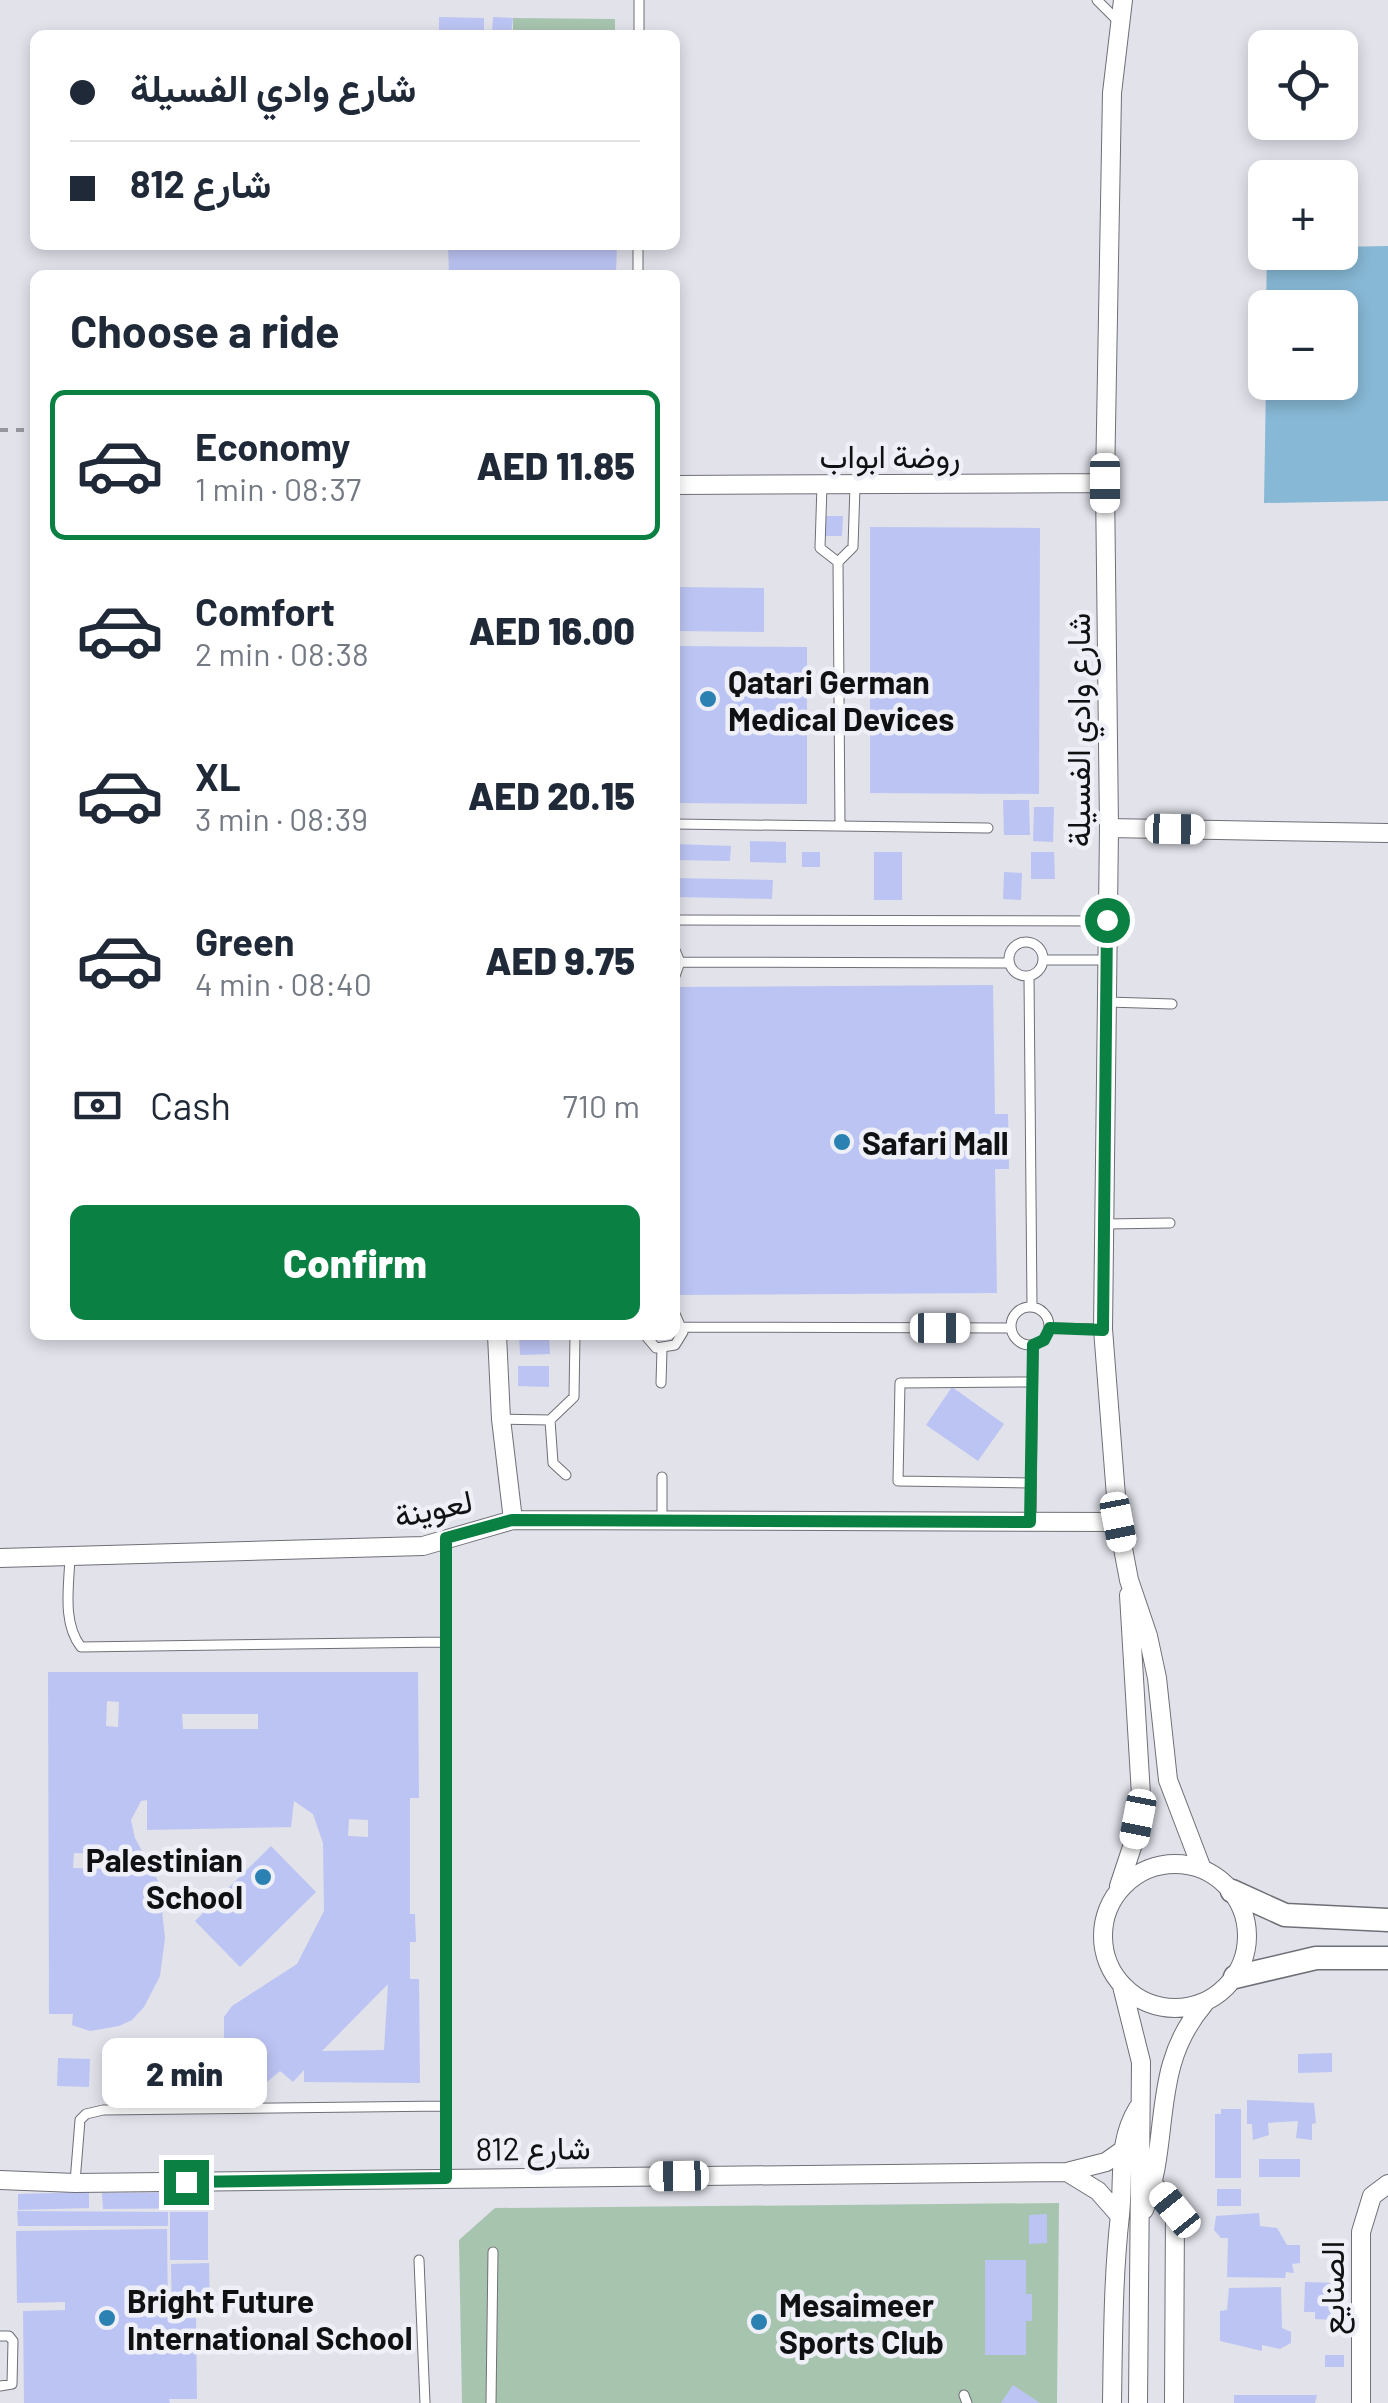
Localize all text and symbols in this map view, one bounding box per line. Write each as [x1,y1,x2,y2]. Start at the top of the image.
map controls [1248,30,1358,400]
button: locate [1248,30,1358,140]
text: شارع وادي الفسيلة [130,64,416,110]
text: شارع 812 [130,160,271,206]
button: + [1248,160,1358,270]
button: − [1248,290,1358,400]
text: Choose a ride [70,303,340,357]
icon: car [75,420,165,510]
text: Economy [195,423,350,469]
street label: روضة ابواب [820,436,960,477]
text: AED 11.85 [477,442,635,488]
car [1090,453,1120,513]
text: 1 min · 08:37 [195,469,361,507]
icon: car [75,585,165,675]
text: Comfort [195,588,335,634]
text: AED 16.00 [469,607,635,653]
street label: شارع وادي الفسيلة [1058,613,1105,847]
text: 2 min · 08:38 [195,634,369,672]
place label: Qatari German Medical Devices [728,662,954,737]
marker: Qatari German Medical Devices [697,688,719,710]
icon: car [75,750,165,840]
text: XL [195,753,241,799]
text: AED 20.15 [468,772,635,818]
text: 3 min · 08:39 [195,799,368,837]
car [1145,813,1205,845]
route start [1085,898,1130,943]
icon: car [75,915,165,1005]
text: Green [195,918,295,964]
text: AED 9.75 [485,937,635,983]
text: 4 min · 08:40 [195,964,372,1002]
icon: cash [70,1078,125,1133]
text: Cash [150,1082,231,1128]
text: 710 m [563,1086,640,1124]
place label: Safari Mall [862,1123,1009,1161]
marker: Safari Mall [831,1131,853,1153]
button: Confirm [70,1205,640,1320]
car [910,1313,970,1343]
street label: لعوينة [390,1480,476,1537]
car [1098,1490,1138,1554]
car [1118,1787,1158,1851]
place label: Palestinian School [86,1840,243,1915]
marker: Palestinian School [252,1866,274,1888]
callout: 2 min [104,2037,268,2107]
text: 2 min [146,2054,223,2092]
street label: شارع 812 [475,2127,591,2172]
route end [164,2160,209,2205]
car [649,2160,709,2192]
car [1144,2177,1206,2243]
street label: الصنايع [1312,2241,1355,2335]
place label: Bright Future International School [127,2281,412,2356]
place label: Mesaimeer Sports Club [779,2285,944,2360]
marker: Bright Future International School [96,2307,118,2329]
marker: Mesaimeer Sports Club [748,2311,770,2333]

